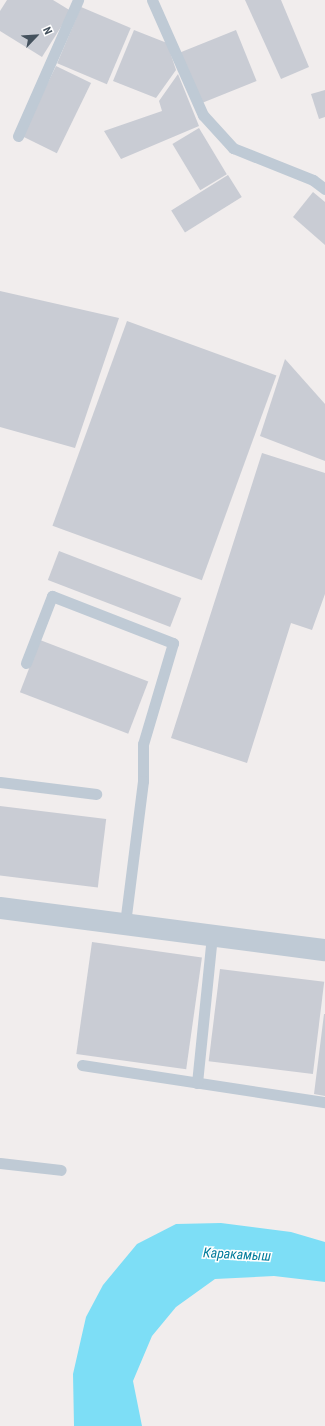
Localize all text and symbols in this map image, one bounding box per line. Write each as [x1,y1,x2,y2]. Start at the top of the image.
north arrow [16,16,56,56]
text: N [40,25,55,37]
water label: Каракамыш [203,1244,271,1264]

